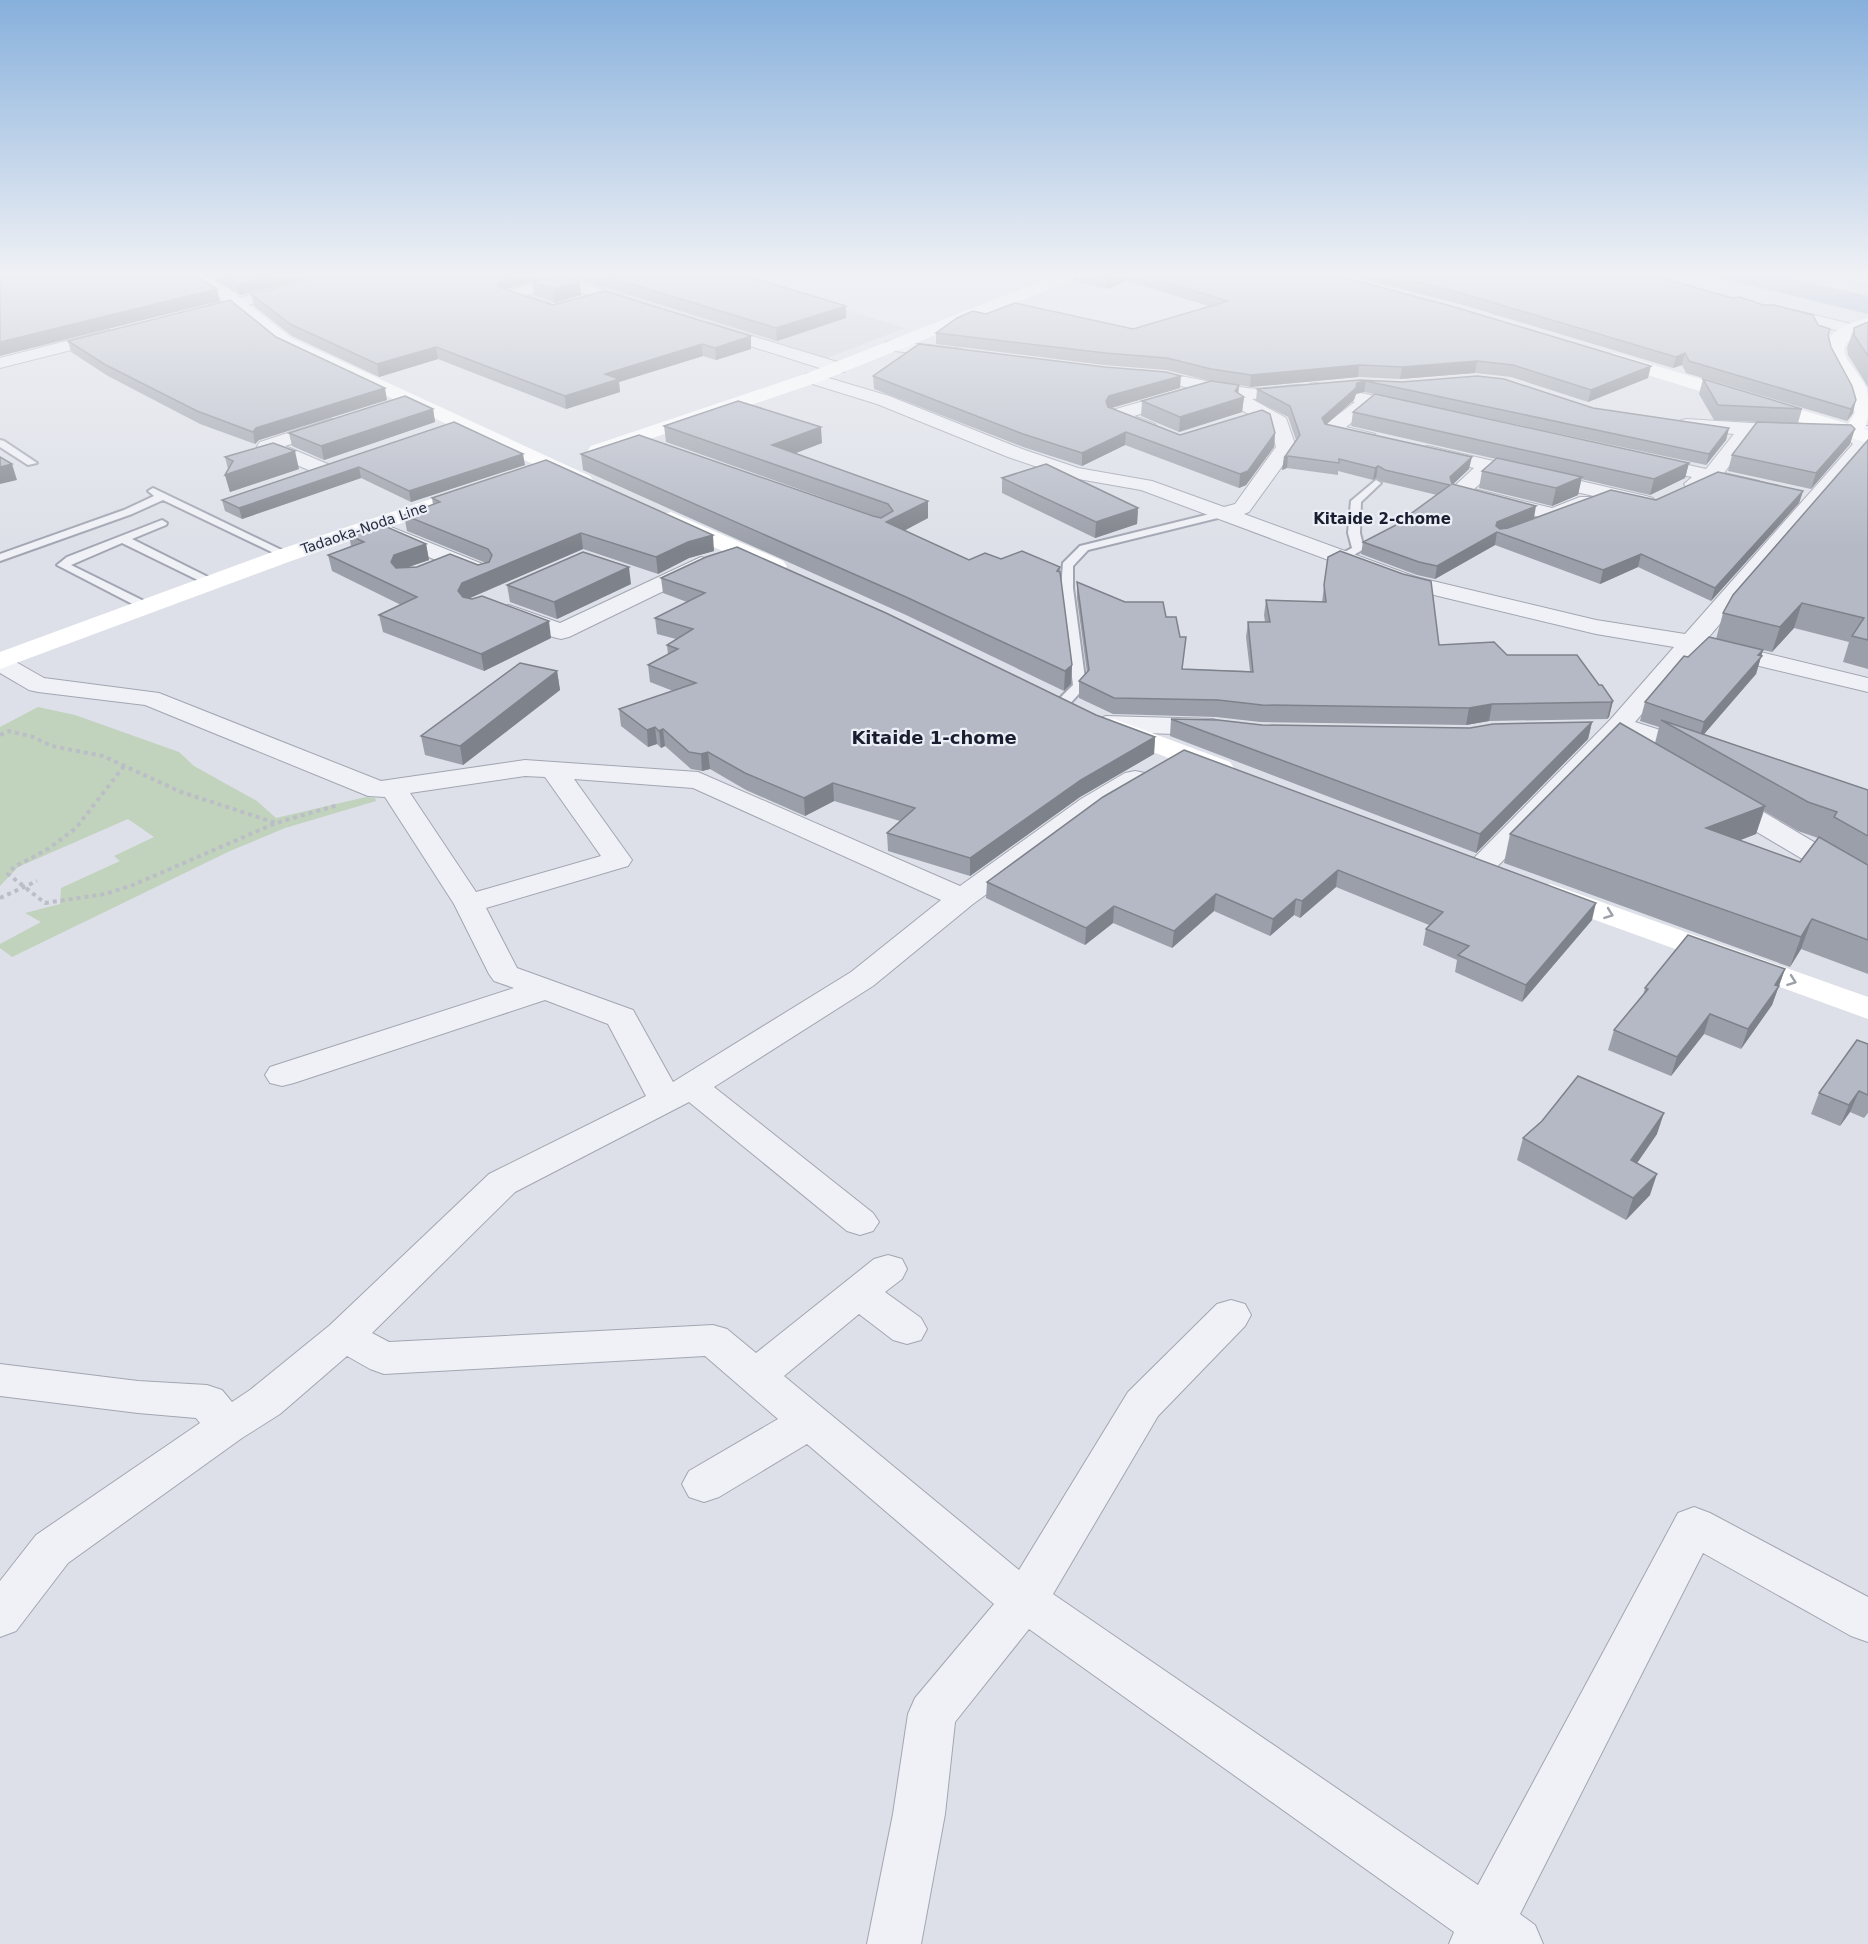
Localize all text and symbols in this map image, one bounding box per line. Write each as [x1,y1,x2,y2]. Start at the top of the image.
street label: Tadaoka-Noda Line [298,499,429,557]
district label: Kitaide 2-chome [1313,510,1451,528]
district label: Kitaide 1-chome [851,727,1017,748]
one-way arrow [1602,907,1613,919]
one-way arrow [1786,974,1796,987]

